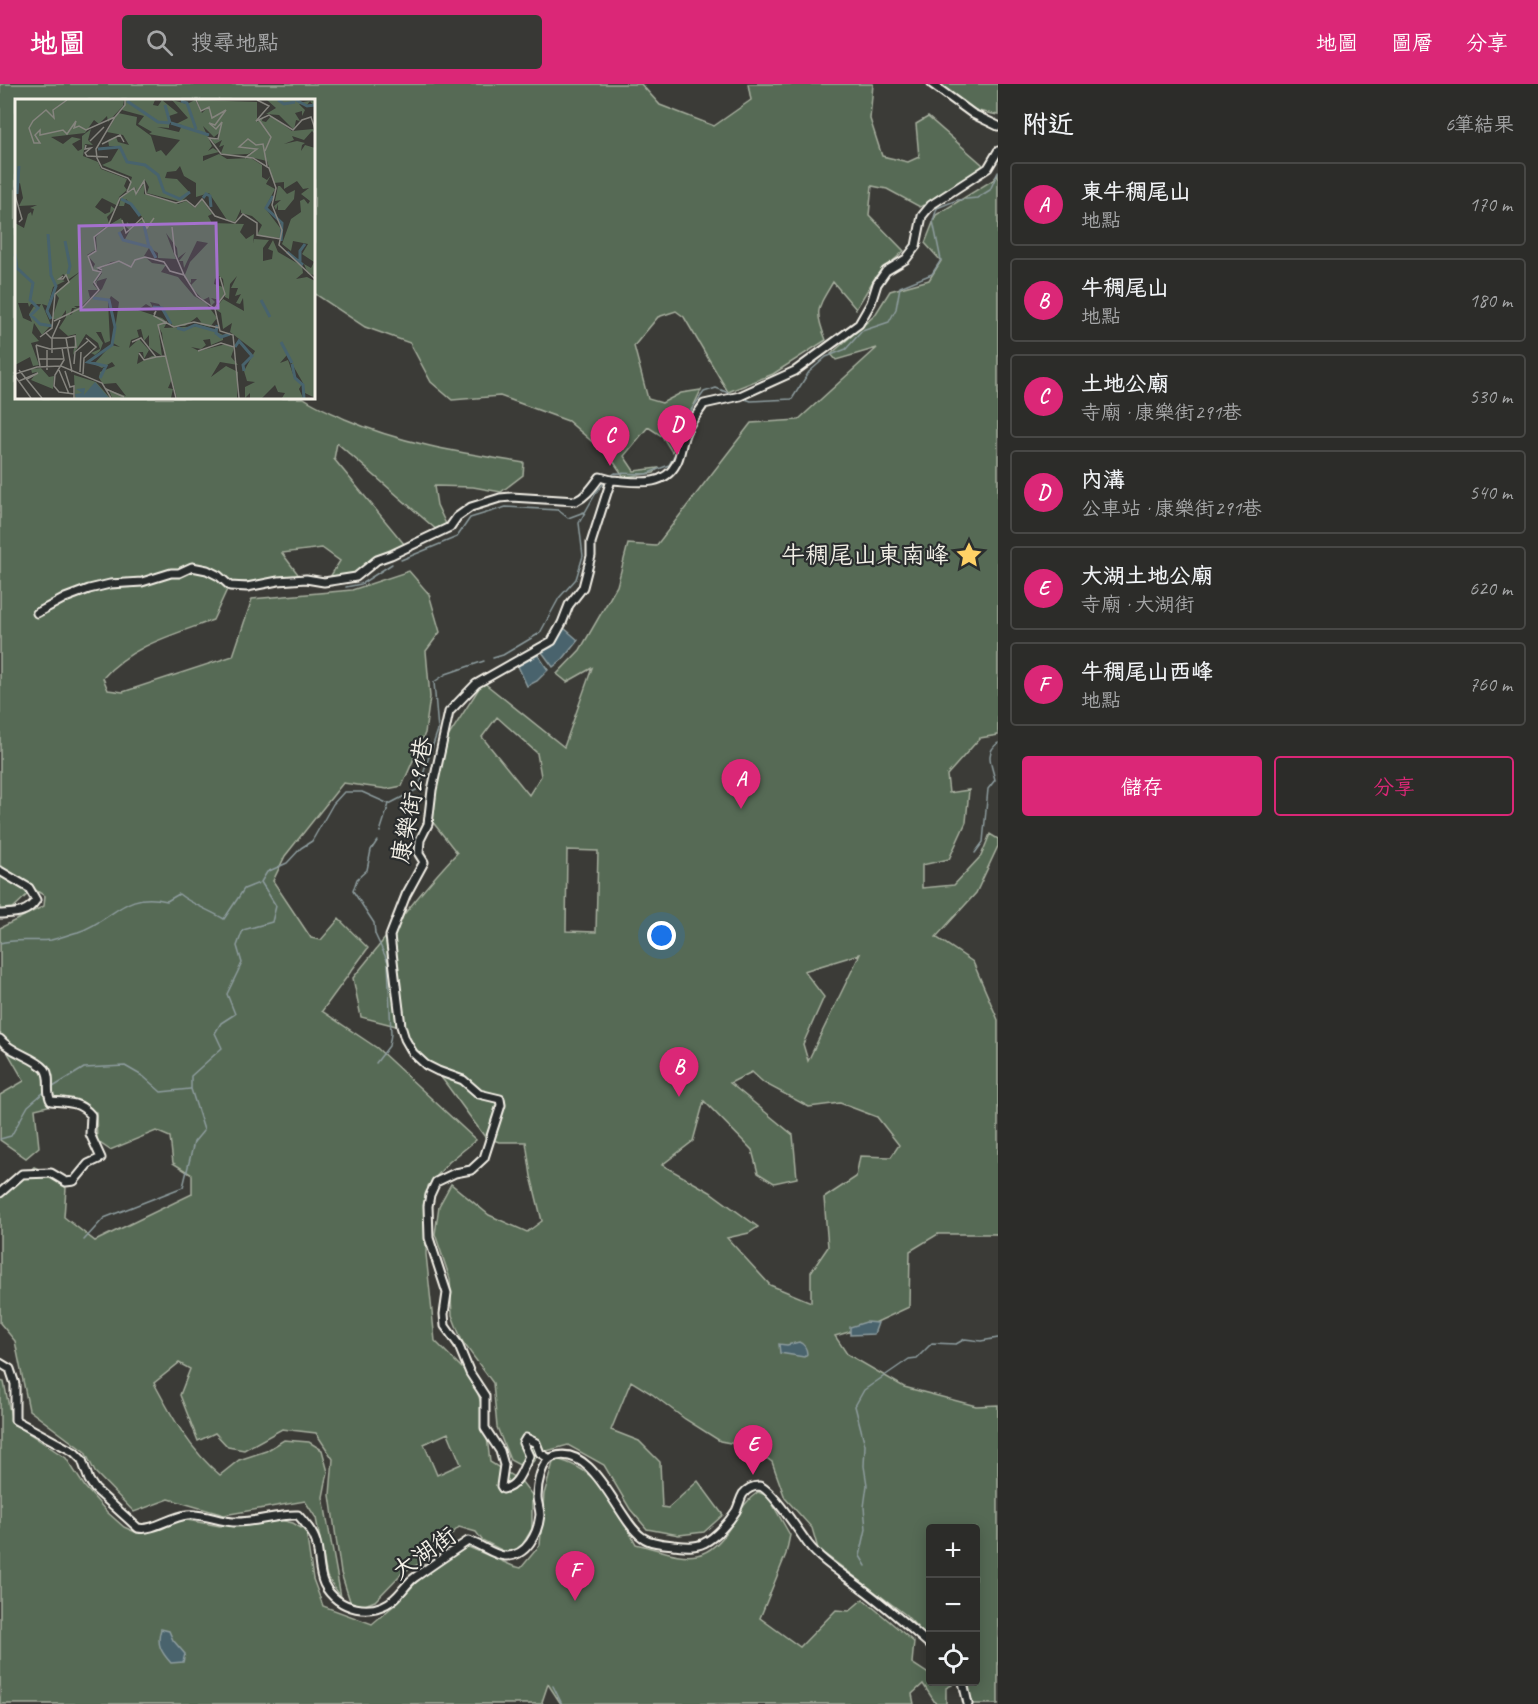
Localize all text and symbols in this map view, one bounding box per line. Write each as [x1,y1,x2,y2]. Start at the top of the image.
search box [122,15,542,69]
text: 地圖 [30,26,86,61]
icon: search [143,26,176,59]
text: 搜尋地點 [191,29,279,57]
text: 地圖 [1316,30,1358,56]
text: 圖層 [1391,30,1433,56]
text: 分享 [1466,30,1508,56]
inset map [15,99,315,399]
text: 附近 [1022,108,1074,141]
text: 6筆結果 [1445,112,1514,137]
text: 東牛稠尾山 [1081,178,1191,206]
text: A [1038,192,1049,217]
text: 170 m [1469,192,1512,217]
text: 地點 [1081,208,1121,233]
text: 牛稠尾山 [1081,274,1169,302]
text: B [1038,288,1049,313]
text: 180 m [1469,288,1512,313]
text: 地點 [1081,304,1121,329]
text: 土地公廟 [1081,370,1169,398]
text: C [1039,384,1048,409]
text: 530 m [1469,384,1512,409]
text: 寺廟 · 康樂街291巷 [1081,400,1241,425]
pin: D [658,406,696,455]
pin: C [590,416,630,466]
text: 內溝 [1081,466,1125,494]
text: D [1038,480,1049,505]
text: 540 m [1469,480,1512,505]
text: 公車站 · 康樂街291巷 [1081,496,1261,521]
place label: 牛稠尾山東南峰 [781,540,949,570]
place icon: 牛稠尾山東南峰 [954,540,984,570]
text: 大湖土地公廟 [1081,562,1213,590]
text: E [1038,576,1049,601]
text: 620 m [1469,576,1512,601]
text: 寺廟 · 大湖街 [1081,592,1194,617]
text: 牛稠尾山西峰 [1081,658,1213,686]
text: F [1039,672,1048,697]
text: 760 m [1469,672,1512,697]
text: 地點 [1081,688,1121,713]
street label: 康樂街291巷 [385,734,439,866]
button: 儲存 [1022,756,1262,816]
button: 分享 [1274,756,1514,816]
pin: A [722,760,760,809]
your location [647,921,676,950]
pin: B [660,1048,698,1097]
pin: E [734,1426,772,1475]
street label: 大湖街 [386,1520,462,1586]
map controls [926,1524,980,1686]
button: + [926,1524,980,1578]
pin: F [556,1552,594,1601]
button: − [926,1578,980,1632]
button: locate [926,1632,980,1686]

